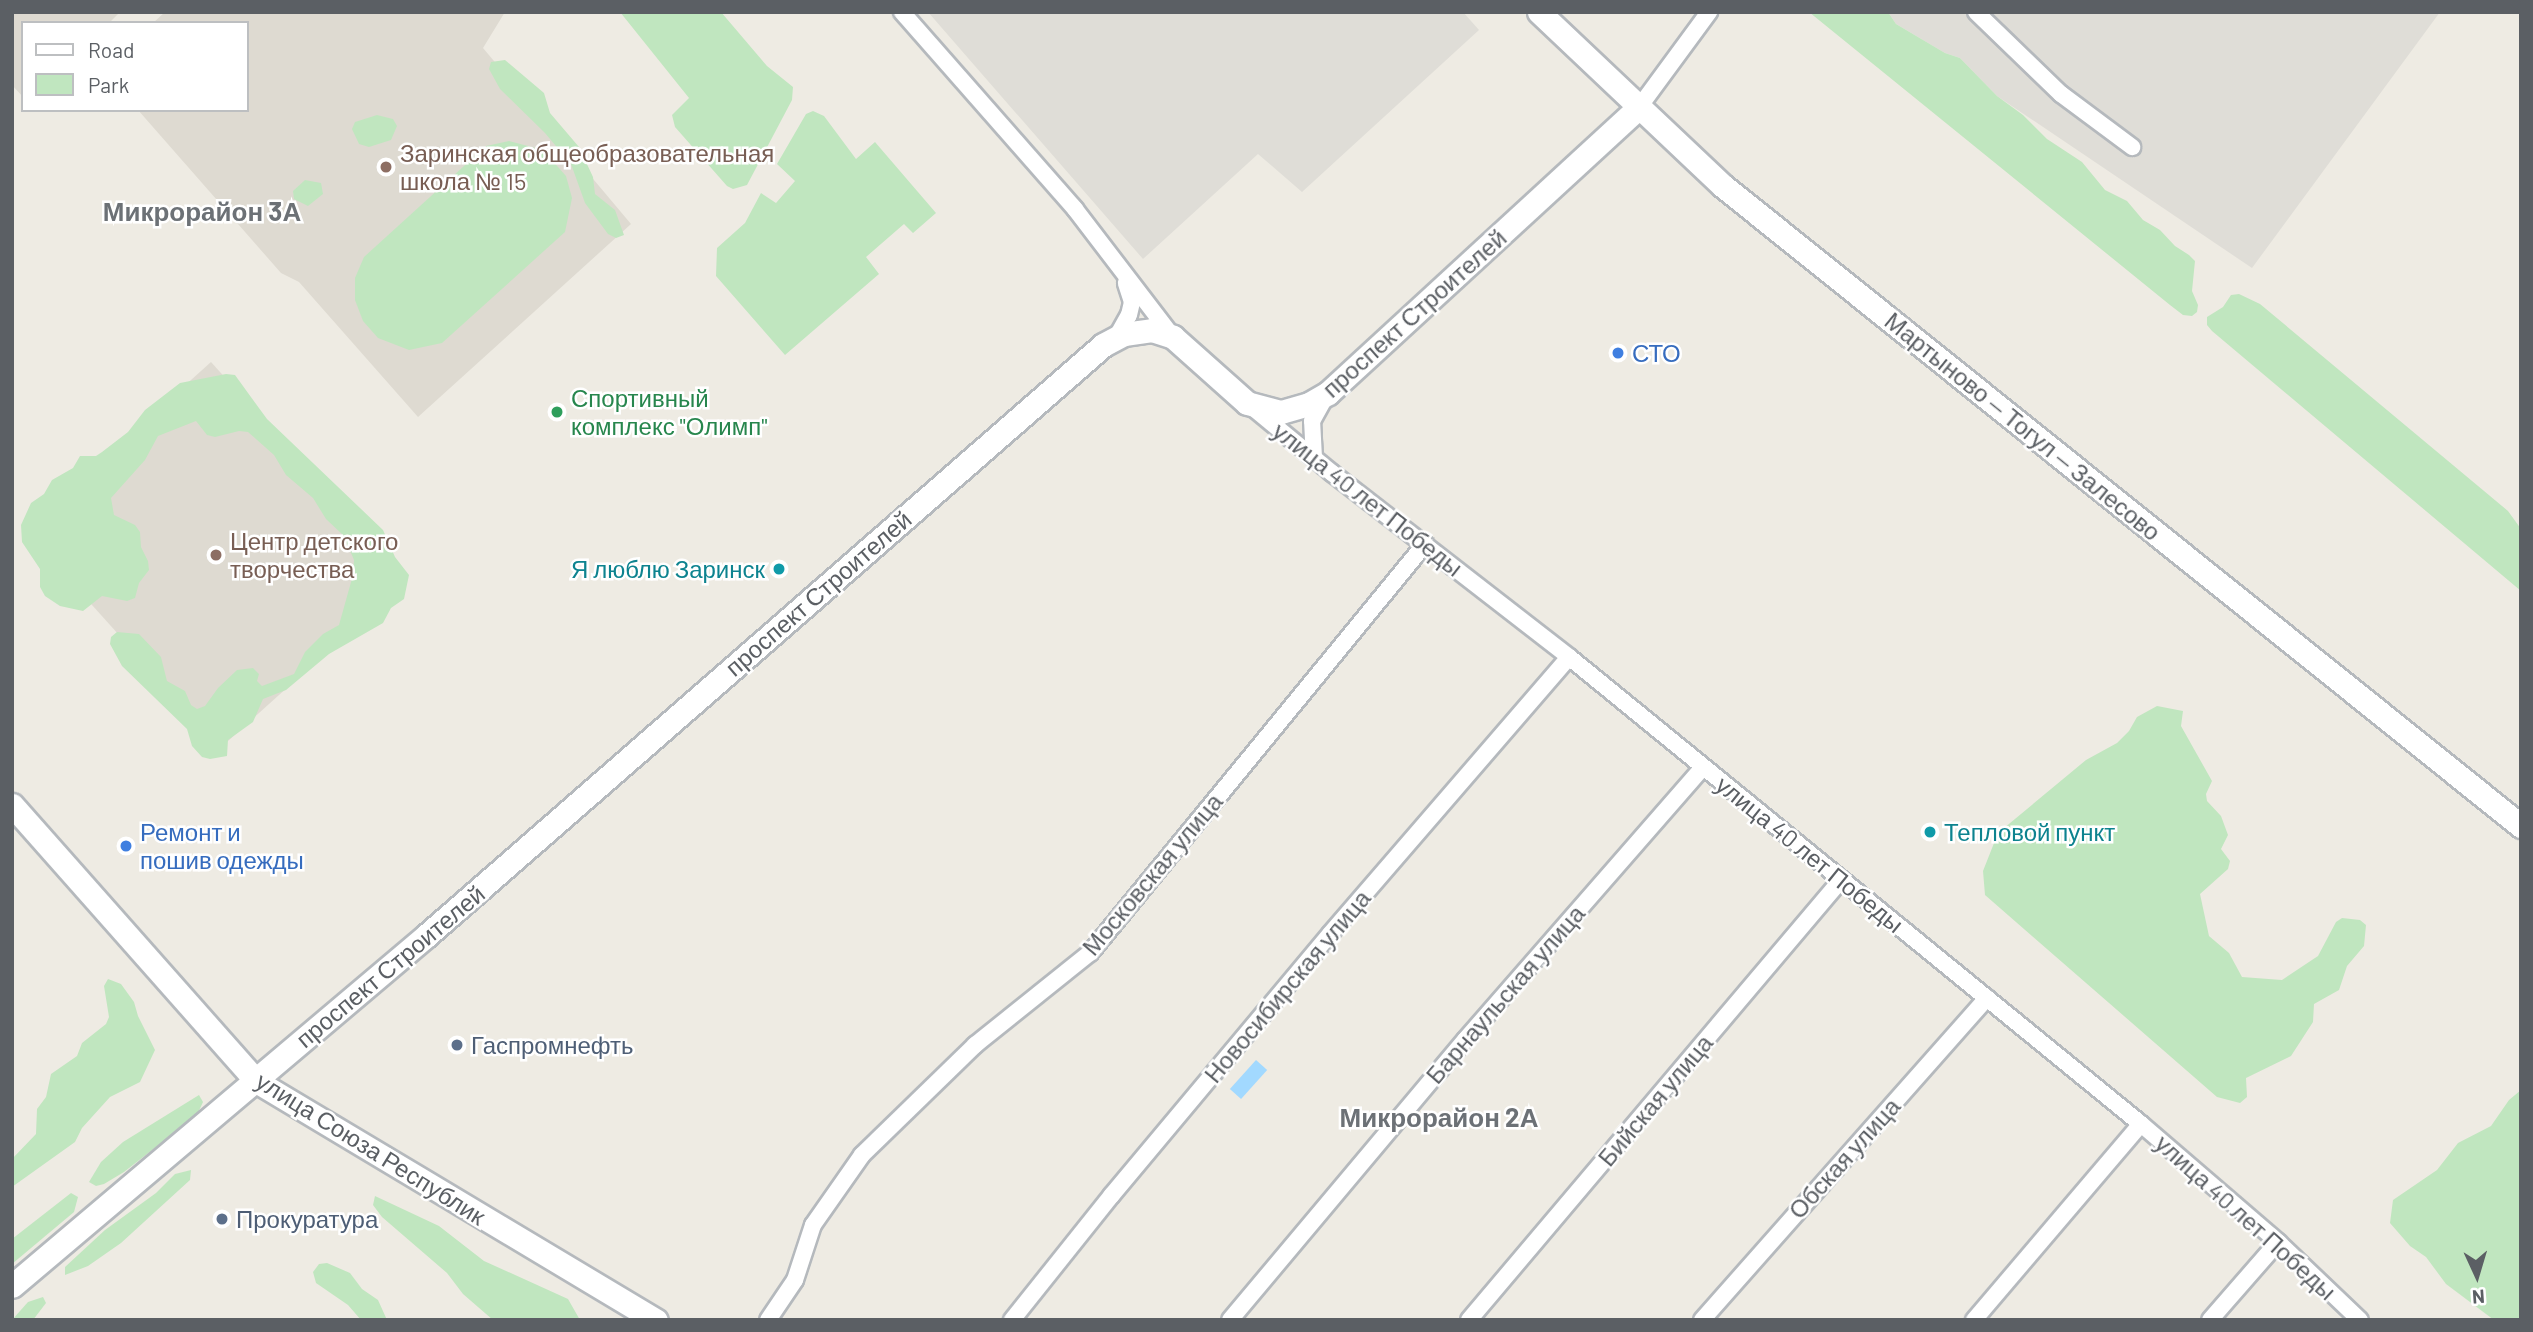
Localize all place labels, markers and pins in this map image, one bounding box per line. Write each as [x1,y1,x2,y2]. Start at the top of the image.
place label: Заринская общеобразовательная школа № 15 [400,139,774,195]
marker: Заринская общеобразовательная школа № 15 [378,159,394,175]
place label: СТО [1632,339,1681,367]
marker: СТО [1610,345,1626,361]
place label: Спортивный комплекс "Олимп" [571,384,767,440]
marker: Спортивный комплекс "Олимп" [549,404,565,420]
place label: Центр детского творчества [230,527,398,583]
marker: Центр детского творчества [208,547,224,563]
place label: Я люблю Заринск [571,555,765,583]
marker: Я люблю Заринск [771,561,787,577]
place label: Ремонт и пошив одежды [140,818,304,874]
place label: Тепловой пункт [1944,818,2115,846]
marker: Тепловой пункт [1922,824,1938,840]
marker: Ремонт и пошив одежды [118,838,134,854]
place label: Гаспромнефть [471,1031,634,1059]
marker: Гаспромнефть [449,1037,465,1053]
place label: Прокуратура [236,1205,378,1233]
marker: Прокуратура [214,1211,230,1227]

